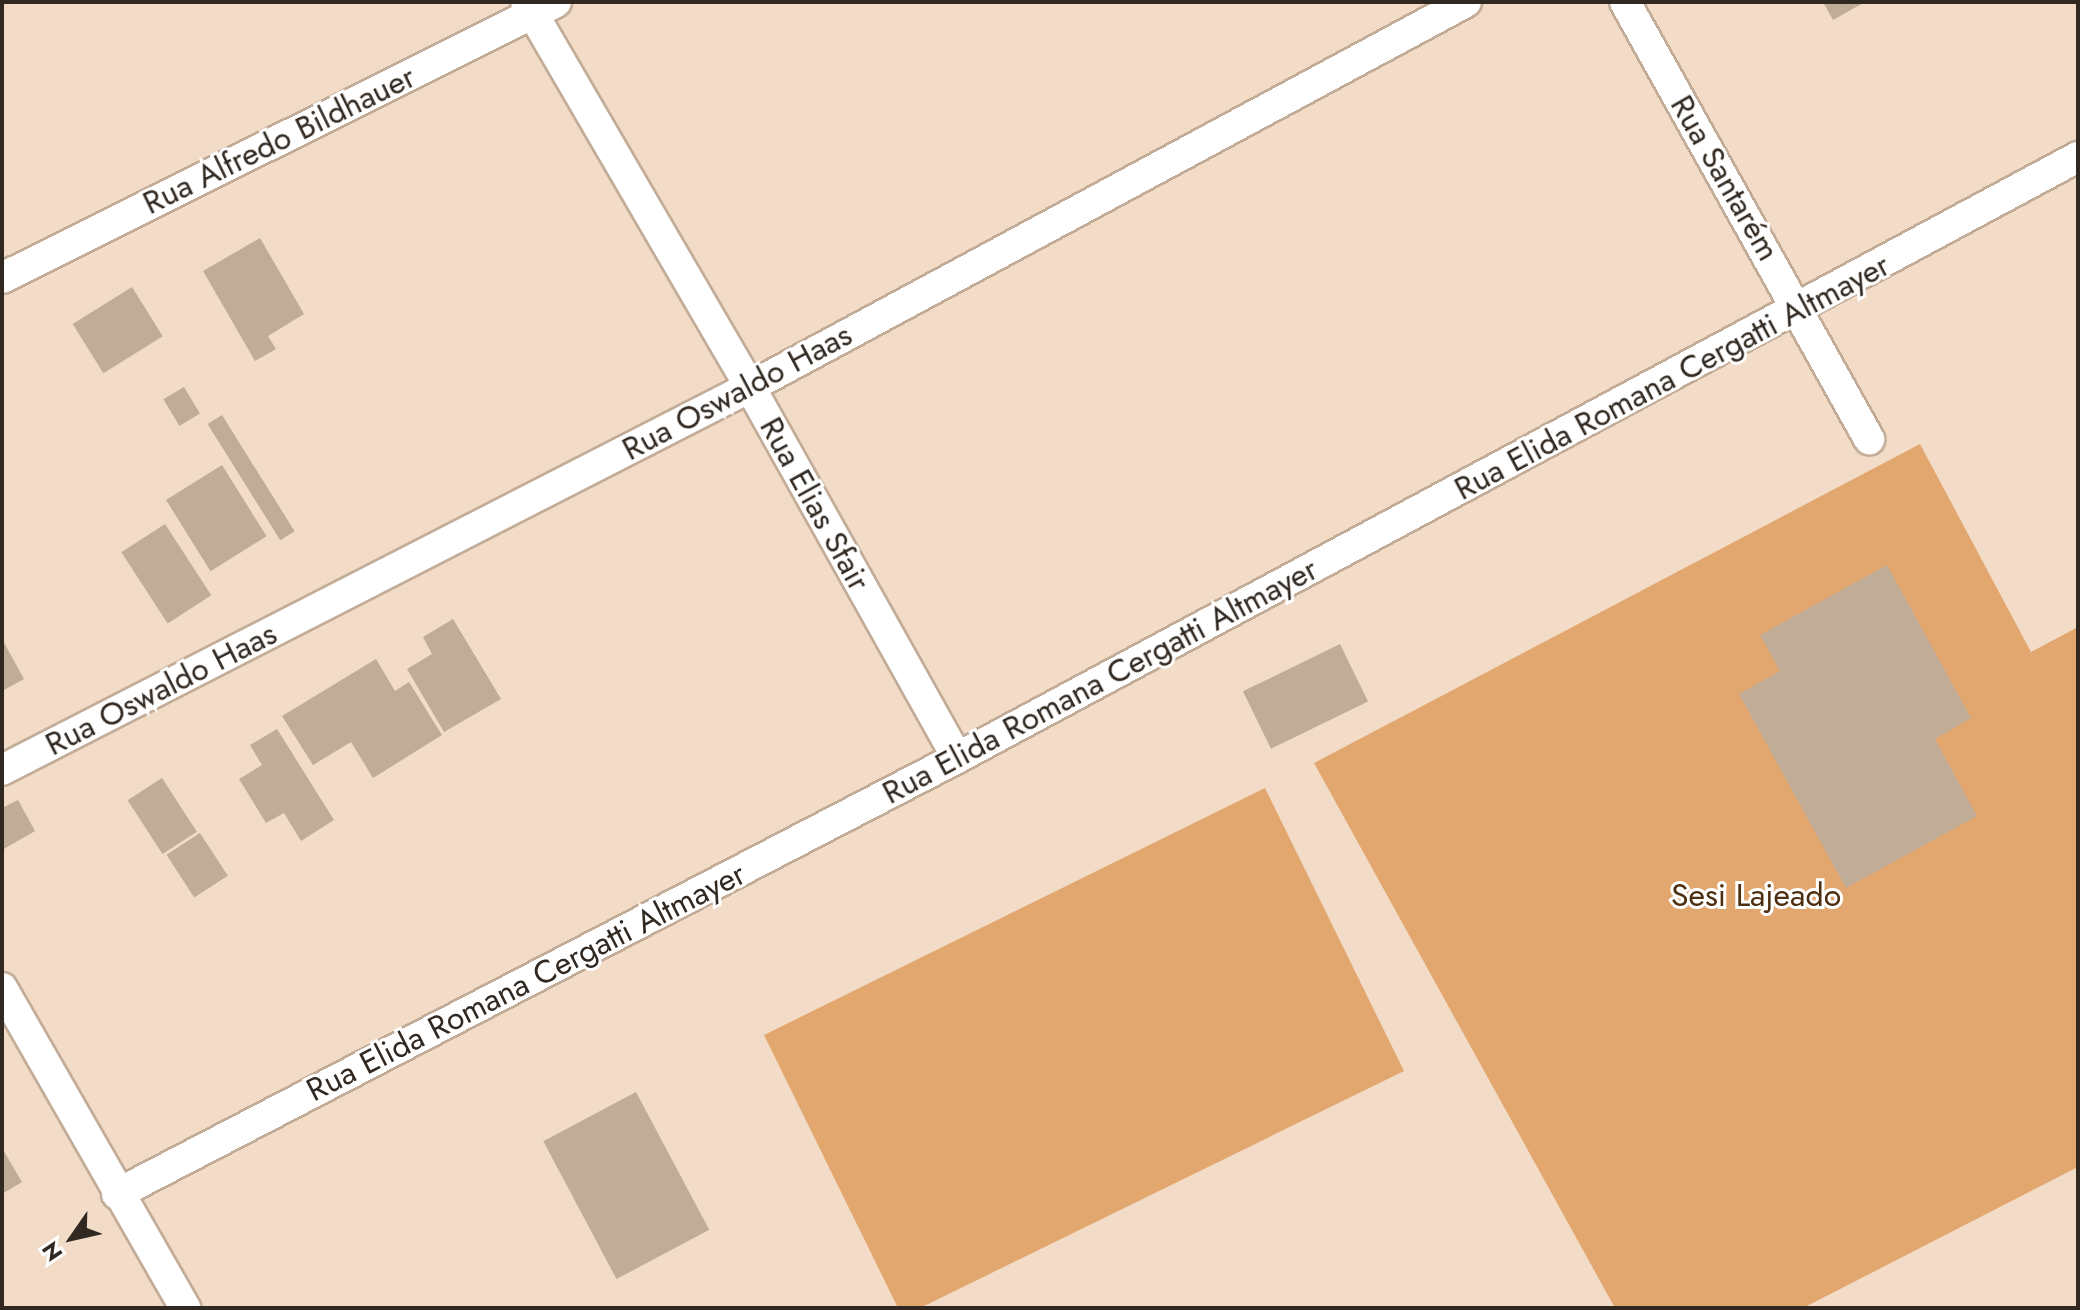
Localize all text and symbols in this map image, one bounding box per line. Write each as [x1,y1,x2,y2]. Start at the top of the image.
street label: Rua Alfredo Bildhauer [137,57,421,223]
street label: Rua Santarém [1662,89,1788,267]
street label: Rua Elida Romana Cergatti Altmayer [1448,246,1896,508]
street label: Rua Oswaldo Haas [616,315,858,469]
street label: Rua Elias Sfair [752,411,878,597]
street label: Rua Elida Romana Cergatti Altmayer [876,550,1324,812]
street label: Rua Oswaldo Haas [39,614,283,764]
street label: Rua Elida Romana Cergatti Altmayer [300,854,752,1110]
park label: Sesi Lajeado [1671,876,1841,914]
north arrow [32,1198,112,1278]
text: N [34,1235,70,1268]

